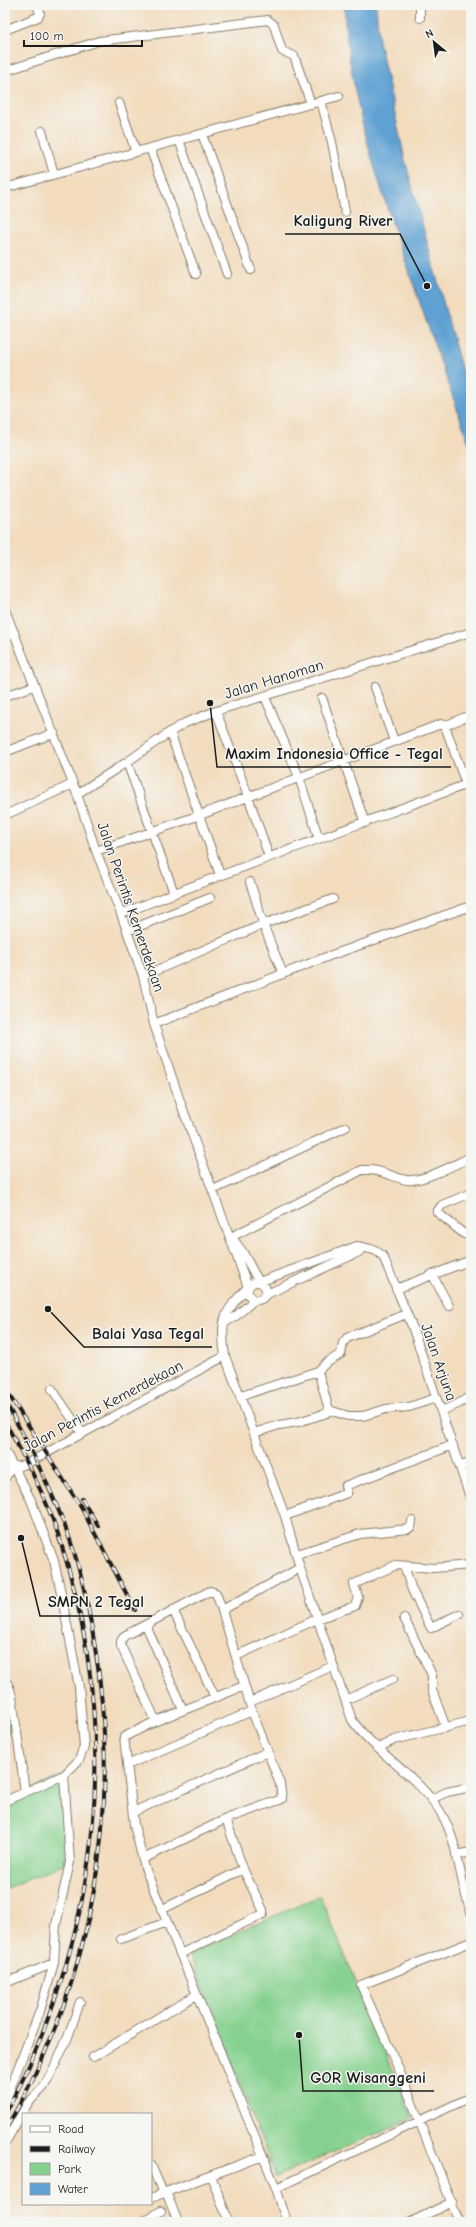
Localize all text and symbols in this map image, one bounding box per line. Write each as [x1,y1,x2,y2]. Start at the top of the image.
scale bar [24,22,142,48]
north arrow [414,22,454,62]
text: N [423,26,436,41]
text: 100 m [30,29,63,43]
callout: Kaligung River [285,206,400,234]
text: Kaligung River [293,212,393,230]
street label: Jalan Hanoman [223,655,325,703]
callout: Maxim Indonesia Office - Tegal [217,739,451,767]
text: Maxim Indonesia Office - Tegal [225,745,443,763]
street label: Jalan Perintis Kemerdekaan [93,820,169,994]
callout: Balai Yasa Tegal [84,1319,212,1347]
street label: Jalan Arjuna [417,1321,461,1403]
text: Balai Yasa Tegal [92,1325,204,1343]
street label: Jalan Perintis Kemerdekaan [20,1356,186,1456]
callout: SMPN 2 Tegal [40,1588,152,1616]
text: SMPN 2 Tegal [48,1593,144,1611]
callout: GOR Wisanggeni [303,2063,434,2091]
text: GOR Wisanggeni [310,2069,426,2087]
legend [22,2113,152,2205]
text: Road [58,2122,84,2136]
text: Railway [58,2142,96,2156]
text: Park [58,2162,81,2176]
text: Water [58,2182,88,2196]

